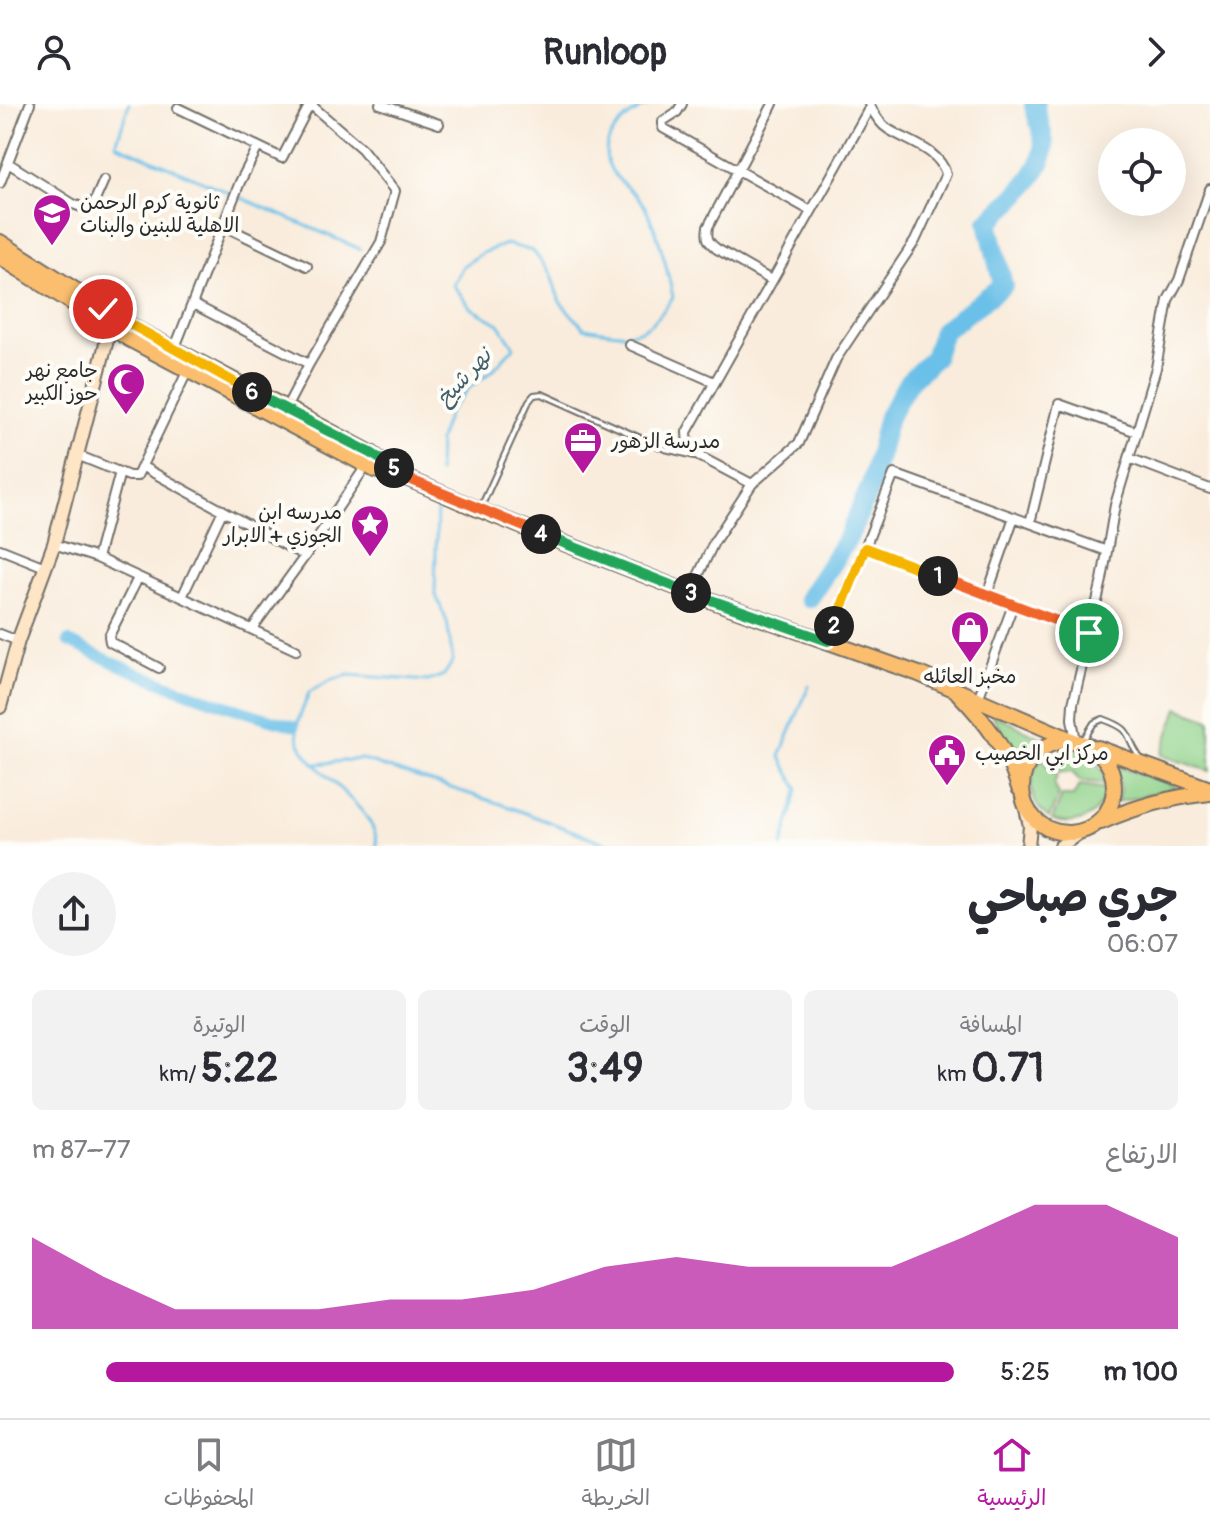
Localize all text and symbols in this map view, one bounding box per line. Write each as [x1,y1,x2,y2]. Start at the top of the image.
icon: person [32,30,76,74]
text: Runloop [543,30,667,75]
icon: forward [1134,30,1178,74]
map controls [1098,128,1186,216]
button: locate [1098,128,1186,216]
place label: ثانوية كرم الرحمن الاهلية للبنين والبنات [80,190,239,238]
school or university icon: ثانوية كرم الرحمن الاهلية للبنين والبنات [31,192,73,247]
pin [69,275,137,343]
icon: check [81,287,125,331]
water label: نهر شيخ [430,340,500,413]
place label: جامع نهر حوز الكبير [24,358,98,406]
mosque icon: جامع نهر حوز الكبير [105,361,147,416]
pin: 6 [232,372,272,412]
text: 6 [246,378,258,406]
office icon: مدرسة الزهور [562,420,604,475]
place label: مدرسة الزهور [610,429,720,454]
pin: 5 [374,448,414,488]
text: 5 [388,454,400,482]
place label: مدرسه ابن الجوزي + الابرار [221,500,342,550]
place icon: مدرسه ابن الجوزي + الابرار [349,503,391,558]
pin: 4 [521,514,561,554]
text: 4 [535,520,547,548]
pin: 1 [918,556,958,596]
text: 1 [934,562,942,590]
pin: 3 [671,573,711,613]
text: 3 [685,579,697,607]
pin [1055,599,1123,667]
pin: 2 [814,606,854,646]
shop icon: مخبز العائله [949,609,991,664]
icon: arrive [1067,611,1111,655]
text: 2 [828,612,840,640]
place label: مخبز العائله [924,664,1016,689]
public building icon: مركز ابي الخصيب [926,732,968,787]
place label: مركز ابي الخصيب [975,741,1109,771]
text: جري صباحي [968,870,1178,925]
button: share [32,872,116,956]
text: 06:07 [1107,928,1178,960]
text: الوتيرة [192,1011,246,1039]
text: الوقت [579,1011,631,1039]
text: المسافة [960,1011,1022,1039]
text: 5:22 [201,1044,278,1093]
text: 3:49 [567,1044,643,1093]
text: 0.71 [971,1044,1044,1093]
text: /km [160,1060,201,1088]
text: km [938,1060,971,1088]
text: 77–87 m [32,1134,130,1166]
text: الارتفاع [1105,1139,1178,1171]
text: 5:25 [1000,1356,1050,1388]
text: 100 m [1104,1356,1178,1388]
tab: المحفوظات [164,1433,254,1517]
tab: الخريطة [581,1433,650,1517]
tab: الرئيسية [977,1433,1046,1517]

